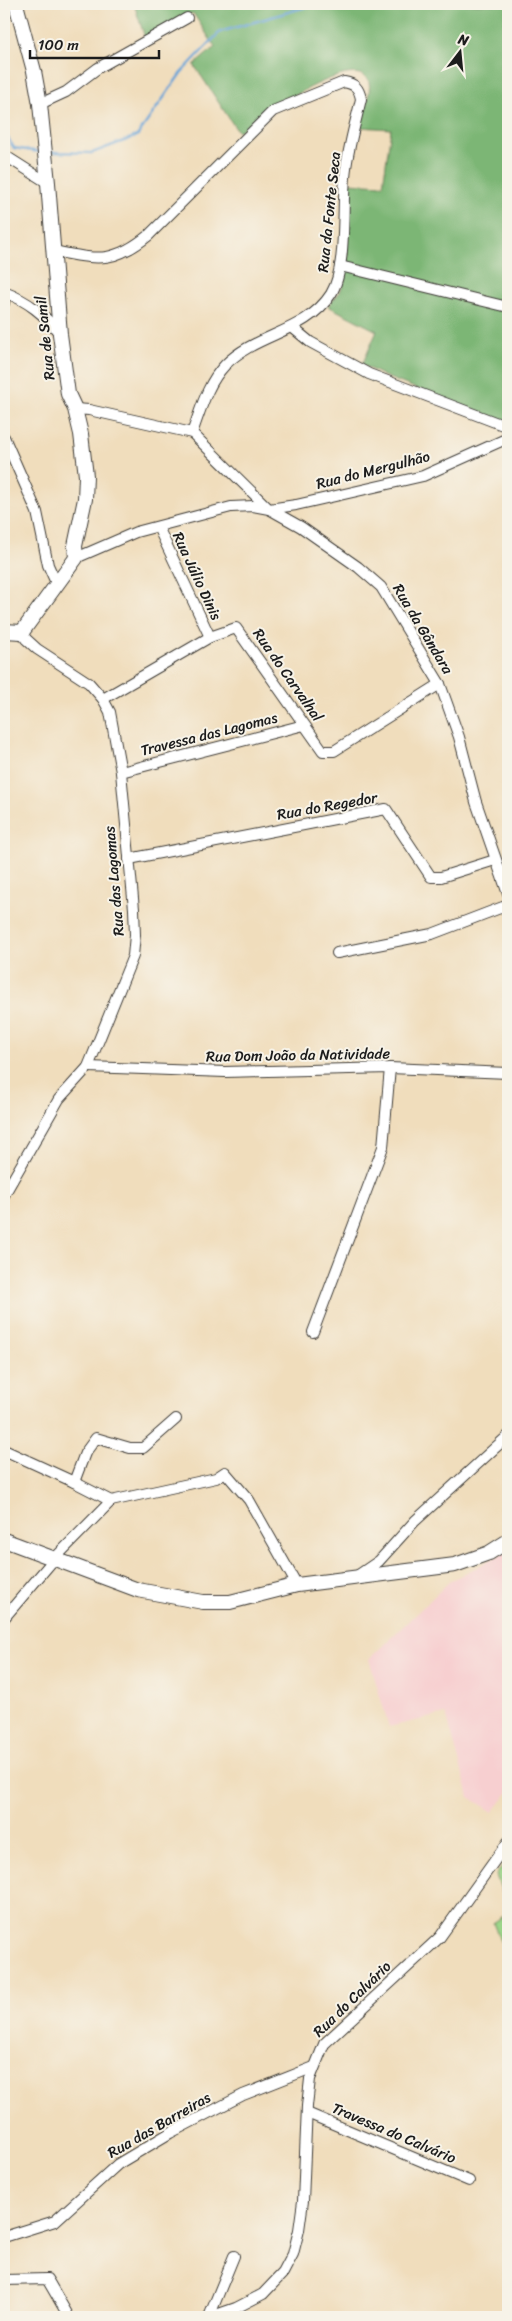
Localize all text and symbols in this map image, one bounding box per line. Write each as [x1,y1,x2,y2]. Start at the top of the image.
text: N [454,26,472,53]
scale bar [30,28,159,60]
north arrow [434,28,484,78]
text: 100 m [38,32,79,58]
street label: Rua da Fonte Seca [310,150,348,274]
street label: Rua de Samil [28,294,62,381]
street label: Rua do Mergulhão [313,443,433,497]
street label: Rua Júlio Dinis [165,527,229,625]
street label: Rua da Gândara [386,579,461,680]
street label: Rua do Carvalhal [246,623,330,728]
street label: Travessa das Lagomas [138,704,281,764]
street label: Rua do Regedor [275,784,380,828]
street label: Rua das Lagomas [96,825,132,937]
street label: Rua Dom João da Natividade [206,1040,391,1070]
street label: Rua do Calvário [307,1954,398,2044]
street label: Rua das Barreiras [102,2084,216,2165]
street label: Travessa do Calvário [328,2095,461,2171]

